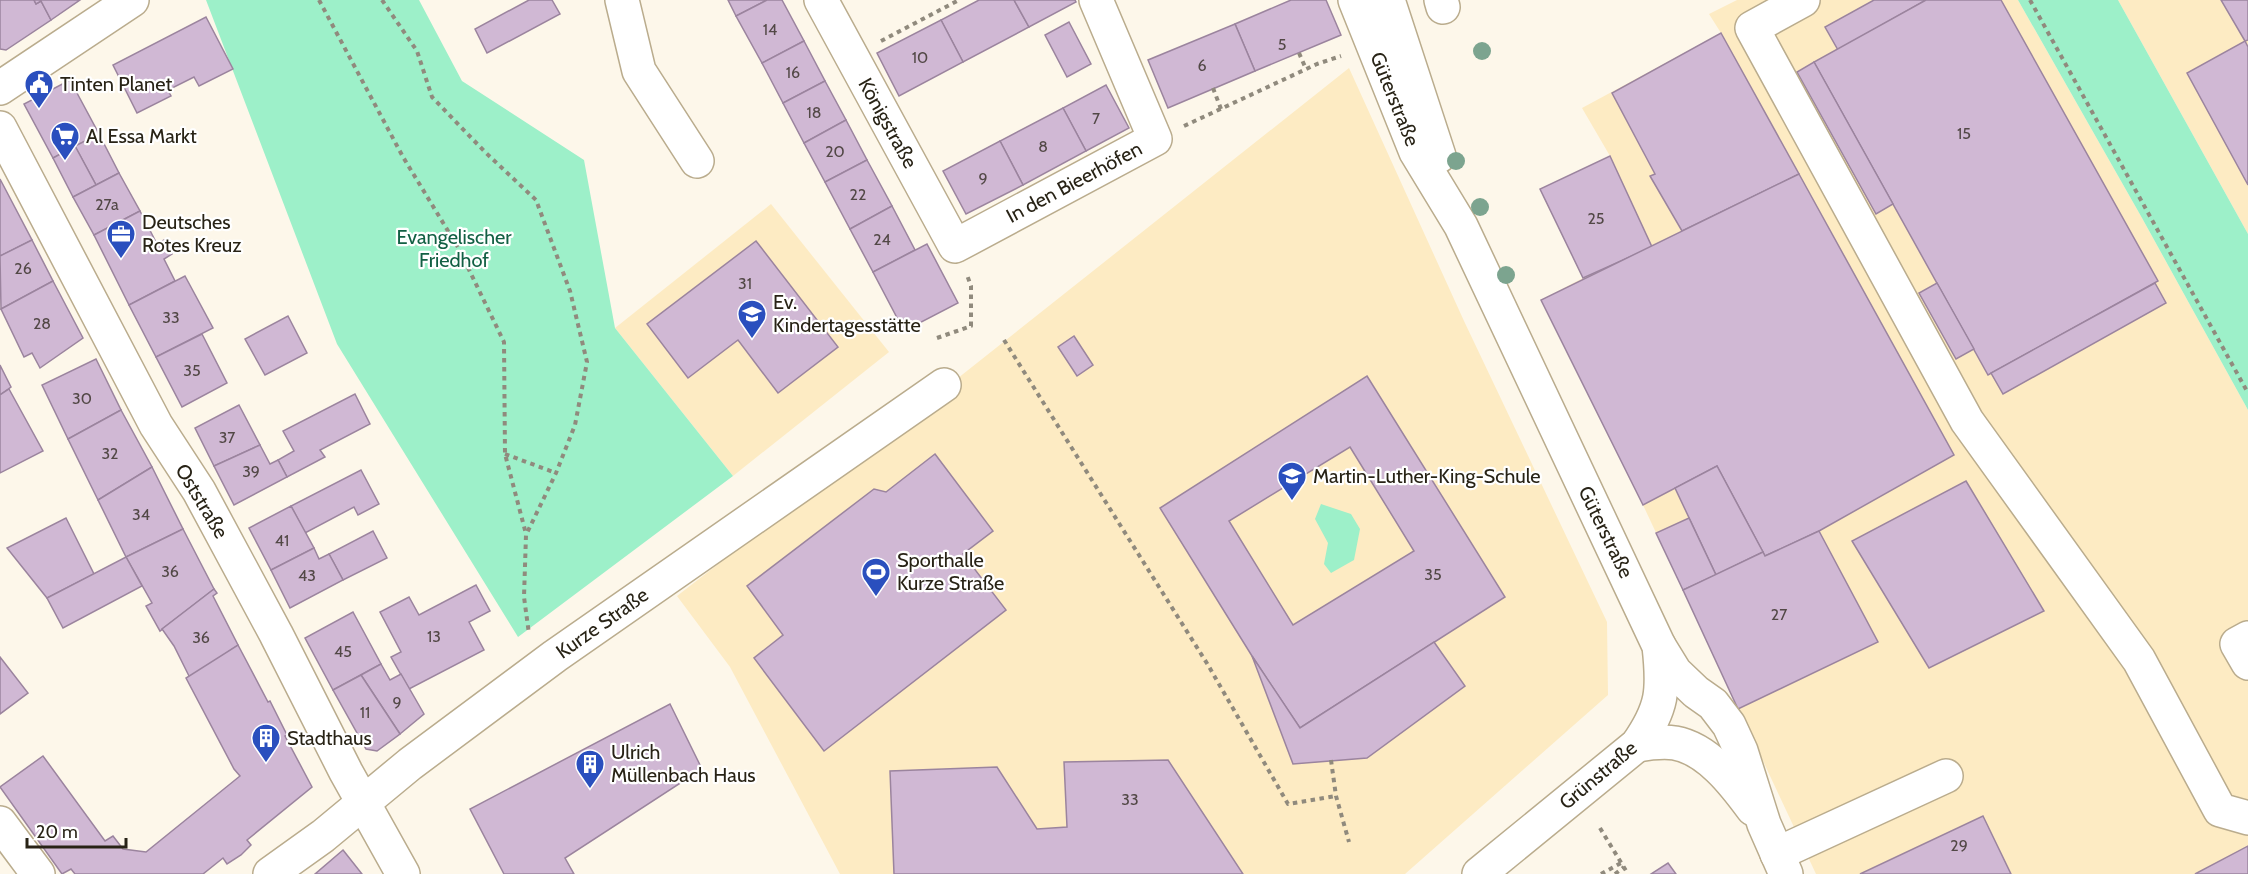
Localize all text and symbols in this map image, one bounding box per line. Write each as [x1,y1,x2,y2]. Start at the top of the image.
house number: 14 [763,20,777,39]
house number: 5 [1278,35,1286,54]
house number: 10 [912,48,928,67]
street label: Güterstraße [1365,48,1425,150]
house number: 6 [1197,56,1207,75]
house number: 16 [786,63,800,82]
public building icon: Tinten Planet [23,68,55,110]
place label: Tinten Planet [60,72,172,96]
street label: Königstraße [853,74,923,172]
house number: 18 [807,103,821,122]
house number: 7 [1092,109,1100,128]
supermarket icon: Al Essa Markt [49,120,81,162]
place label: Al Essa Markt [86,124,197,148]
house number: 15 [1957,124,1971,143]
street label: In den Bieerhöfen [1002,136,1146,228]
house number: 8 [1038,137,1048,156]
house number: 20 [825,142,845,161]
house number: 9 [978,169,988,188]
house number: 22 [850,185,866,204]
house number: 27a [95,195,119,214]
house number: 25 [1587,209,1605,228]
place label: Deutsches Rotes Kreuz [142,210,242,257]
office icon: Deutsches Rotes Kreuz [105,218,137,260]
park label: Evangelischer Friedhof [396,225,512,272]
house number: 24 [873,230,891,249]
house number: 26 [14,259,32,278]
house number: 31 [738,274,752,293]
place label: Ev. Kindertagesstätte [773,290,921,337]
school or university icon: Ev. Kindertagesstätte [736,298,768,340]
house number: 33 [162,308,180,327]
house number: 28 [33,314,51,333]
house number: 35 [183,361,201,380]
house number: 30 [72,389,92,408]
house number: 37 [219,428,235,447]
house number: 32 [101,444,119,463]
street label: Oststraße [170,459,234,543]
school or university icon: Martin-Luther-King-Schule [1276,460,1308,502]
house number: 39 [242,462,260,481]
place label: Martin-Luther-King-Schule [1313,464,1541,488]
street label: Güterstraße [1573,482,1639,582]
house number: 34 [132,505,150,524]
house number: 41 [275,531,289,550]
place label: Sporthalle Kurze Straße [897,548,1004,595]
sports icon: Sporthalle Kurze Straße [860,556,892,598]
house number: 36 [161,562,179,581]
house number: 35 [1424,565,1442,584]
house number: 43 [298,566,316,585]
street label: Kurze Straße [551,582,653,664]
house number: 27 [1771,605,1787,624]
house number: 13 [427,627,441,646]
house number: 36 [192,628,210,647]
house number: 45 [334,642,352,661]
house number: 9 [392,693,402,712]
house number: 11 [360,703,370,722]
building icon: Stadthaus [250,722,282,764]
place label: Stadthaus [287,726,372,750]
street label: Grünstraße [1554,736,1642,814]
place label: Ulrich Müllenbach Haus [611,740,756,787]
building icon: Ulrich Müllenbach Haus [574,748,606,790]
house number: 33 [1121,790,1139,809]
scale bar [27,811,126,849]
text: 20 m [36,821,78,843]
house number: 29 [1950,836,1968,855]

